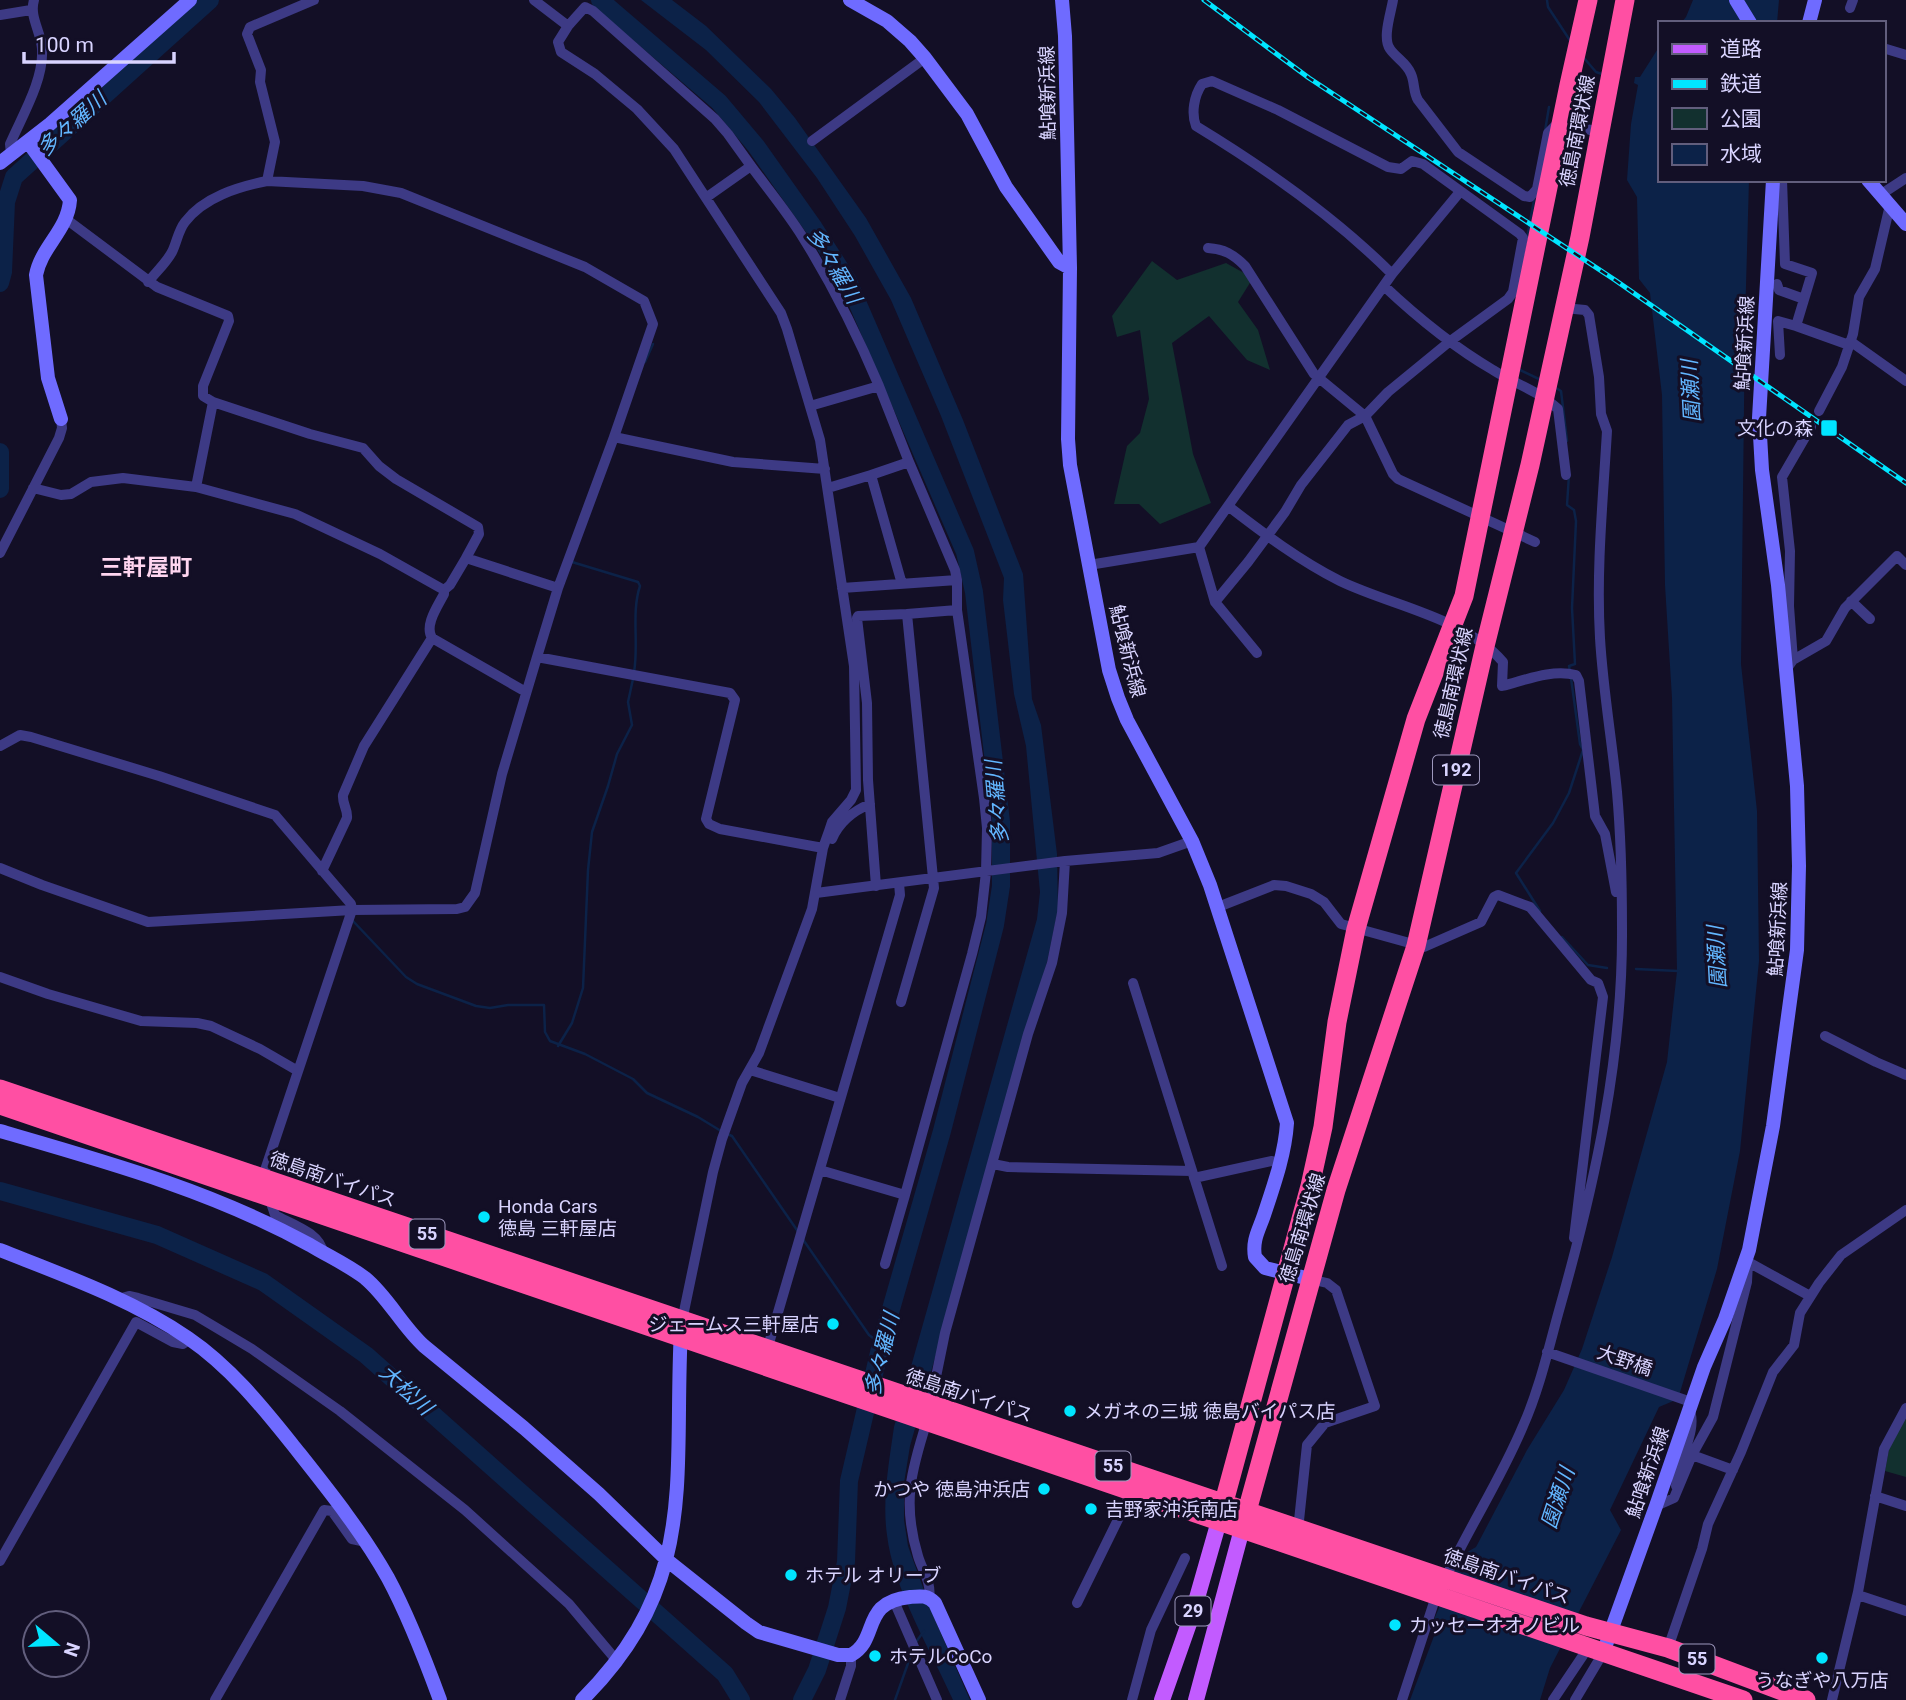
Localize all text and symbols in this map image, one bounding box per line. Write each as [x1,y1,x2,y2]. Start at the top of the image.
scale bar [24,21,175,65]
legend [1658,21,1885,182]
text: 100 m [35,33,94,57]
text: 道路 [1720,37,1762,61]
street label: 鮎喰新浜線 [1035,45,1060,141]
text: 鉄道 [1720,72,1762,96]
street label: 徳島南環状線 [1555,73,1600,189]
water label: 多々羅川 [33,86,113,161]
text: 公園 [1720,107,1762,131]
text: 水域 [1720,142,1762,166]
water label: 多々羅川 [802,224,867,310]
street label: 鮎喰新浜線 [1731,295,1758,391]
water label: 園瀬川 [1677,357,1705,423]
place label: 文化の森 [1737,417,1813,440]
marker: 文化の森 [1819,418,1839,438]
district label: 三軒屋町 [100,554,192,581]
street label: 鮎喰新浜線 [1105,602,1150,700]
street label: 徳島南環状線 [1429,625,1478,741]
road number: 192 [1433,756,1479,784]
water label: 多々羅川 [981,757,1013,845]
street label: 鮎喰新浜線 [1764,881,1791,977]
water label: 園瀬川 [1703,923,1731,989]
street label: 徳島南バイパス [266,1147,399,1212]
street label: 徳島南環状線 [1275,1170,1330,1286]
place label: Honda Cars 徳島 三軒屋店 [498,1195,617,1240]
marker: Honda Cars 徳島 三軒屋店 [476,1209,492,1225]
road number: 55 [410,1219,444,1248]
water label: 多々羅川 [860,1308,904,1398]
place label: ジェームス三軒屋店 [649,1313,819,1336]
marker: ジェームス三軒屋店 [825,1316,841,1332]
street label: 大野橋 [1594,1340,1656,1381]
water label: 大松川 [375,1360,439,1421]
street label: 徳島南バイパス [902,1364,1035,1427]
place label: メガネの三城 徳島バイパス店 [1084,1400,1335,1423]
marker: メガネの三城 徳島バイパス店 [1062,1403,1078,1419]
street label: 鮎喰新浜線 [1621,1423,1674,1521]
road number: 55 [1096,1451,1130,1480]
water label: 園瀬川 [1537,1462,1580,1532]
place label: かつや 徳島沖浜店 [873,1478,1030,1501]
marker: かつや 徳島沖浜店 [1036,1481,1052,1497]
place label: 吉野家沖浜南店 [1105,1498,1238,1521]
marker: 吉野家沖浜南店 [1083,1501,1099,1517]
street label: 徳島南バイパス [1440,1544,1573,1609]
place label: ホテル オリーブ [805,1564,942,1587]
marker: ホテル オリーブ [783,1567,799,1583]
road number: 29 [1176,1596,1210,1626]
north arrow [21,1609,91,1679]
place label: カッセーオオノビル [1409,1614,1580,1637]
marker: カッセーオオノビル [1387,1617,1403,1633]
text: N [59,1639,85,1659]
road number: 55 [1680,1644,1714,1674]
place label: ホテルCoCo [889,1645,992,1668]
marker: ホテルCoCo [867,1648,883,1664]
marker: うなぎや八万店 [1814,1650,1830,1666]
place label: うなぎや八万店 [1755,1669,1889,1692]

